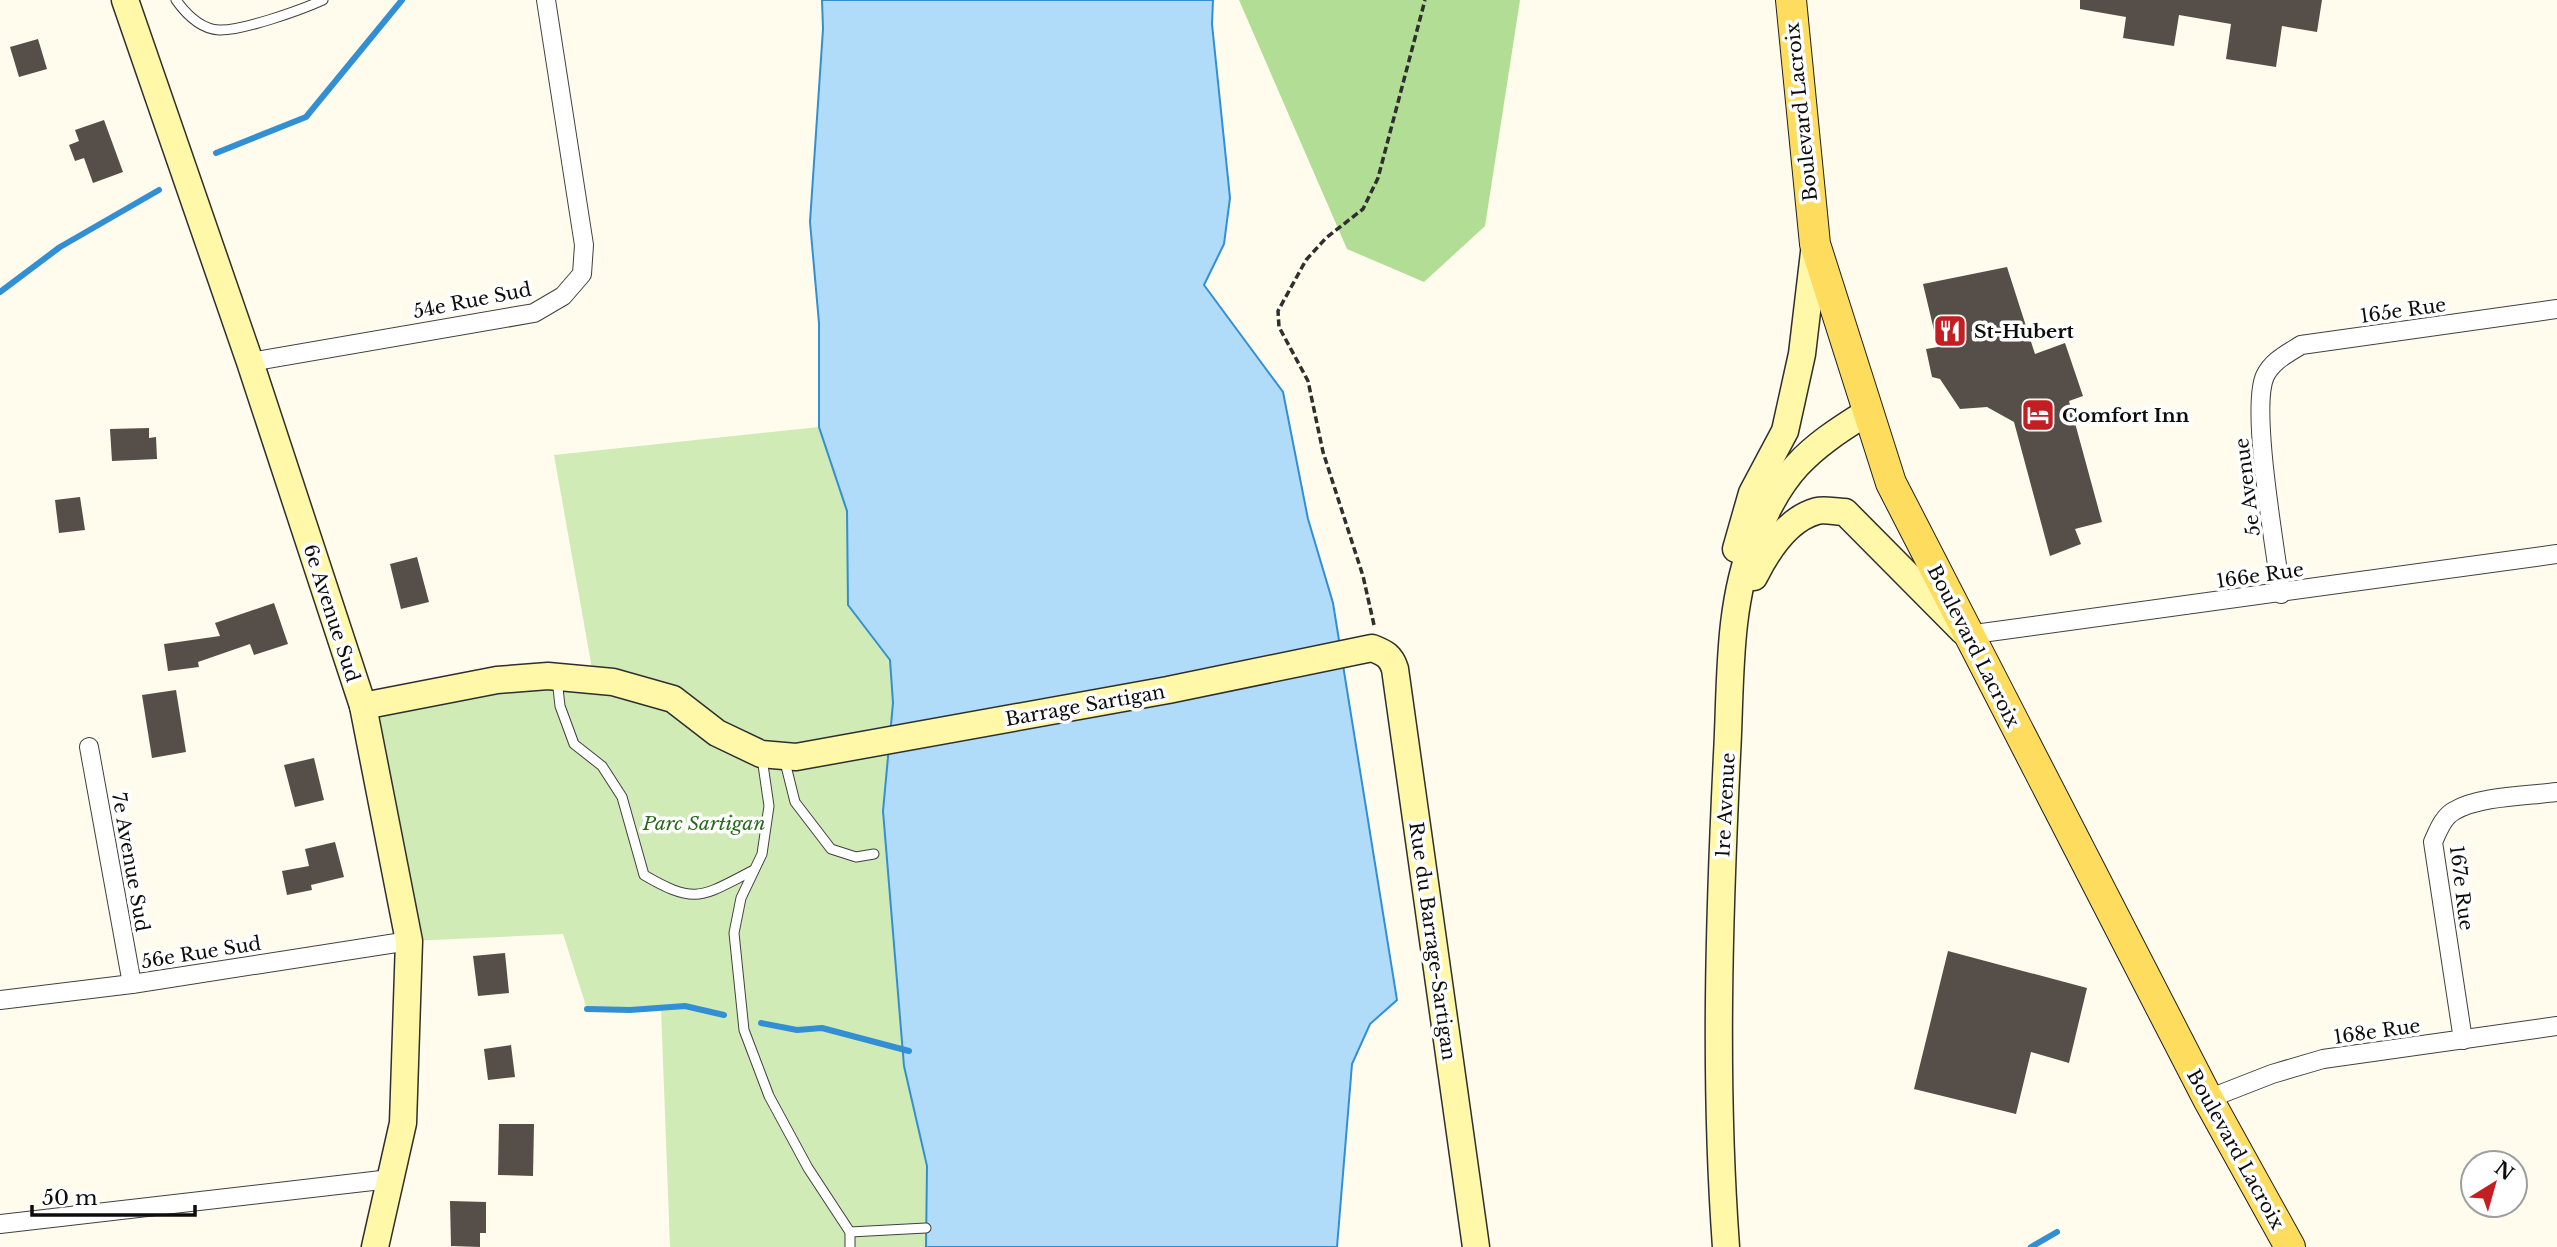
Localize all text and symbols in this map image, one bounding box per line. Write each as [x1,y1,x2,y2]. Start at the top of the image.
street label: Boulevard Lacroix [1781,21,1822,202]
street label: 54e Rue Sud [411,278,533,323]
street label: 165e Rue [2359,293,2447,328]
restaurant icon: St-Hubert [1931,312,1969,350]
place label: St-Hubert [1974,320,2075,343]
hotel icon: Comfort Inn [2019,396,2057,434]
place label: Comfort Inn [2062,404,2190,427]
street label: 5e Avenue [2230,437,2265,537]
street label: 6e Avenue Sud [298,541,365,685]
street label: 166e Rue [2215,558,2305,593]
street label: Boulevard Lacroix [1923,561,2025,732]
street label: Barrage Sartigan [1003,680,1167,731]
street label: 1re Avenue [1711,752,1740,858]
street label: 7e Avenue Sud [107,791,154,934]
park label: Parc Sartigan [642,812,765,835]
street label: Rue du Barrage-Sartigan [1404,820,1461,1062]
street label: 167e Rue [2445,844,2478,932]
street label: 56e Rue Sud [139,932,263,973]
street label: 168e Rue [2332,1014,2422,1049]
street label: Boulevard Lacroix [2182,1065,2289,1234]
north arrow [2459,1149,2529,1219]
text: N [2490,1156,2518,1185]
scale bar [32,1174,194,1218]
text: 50 m [42,1185,98,1211]

